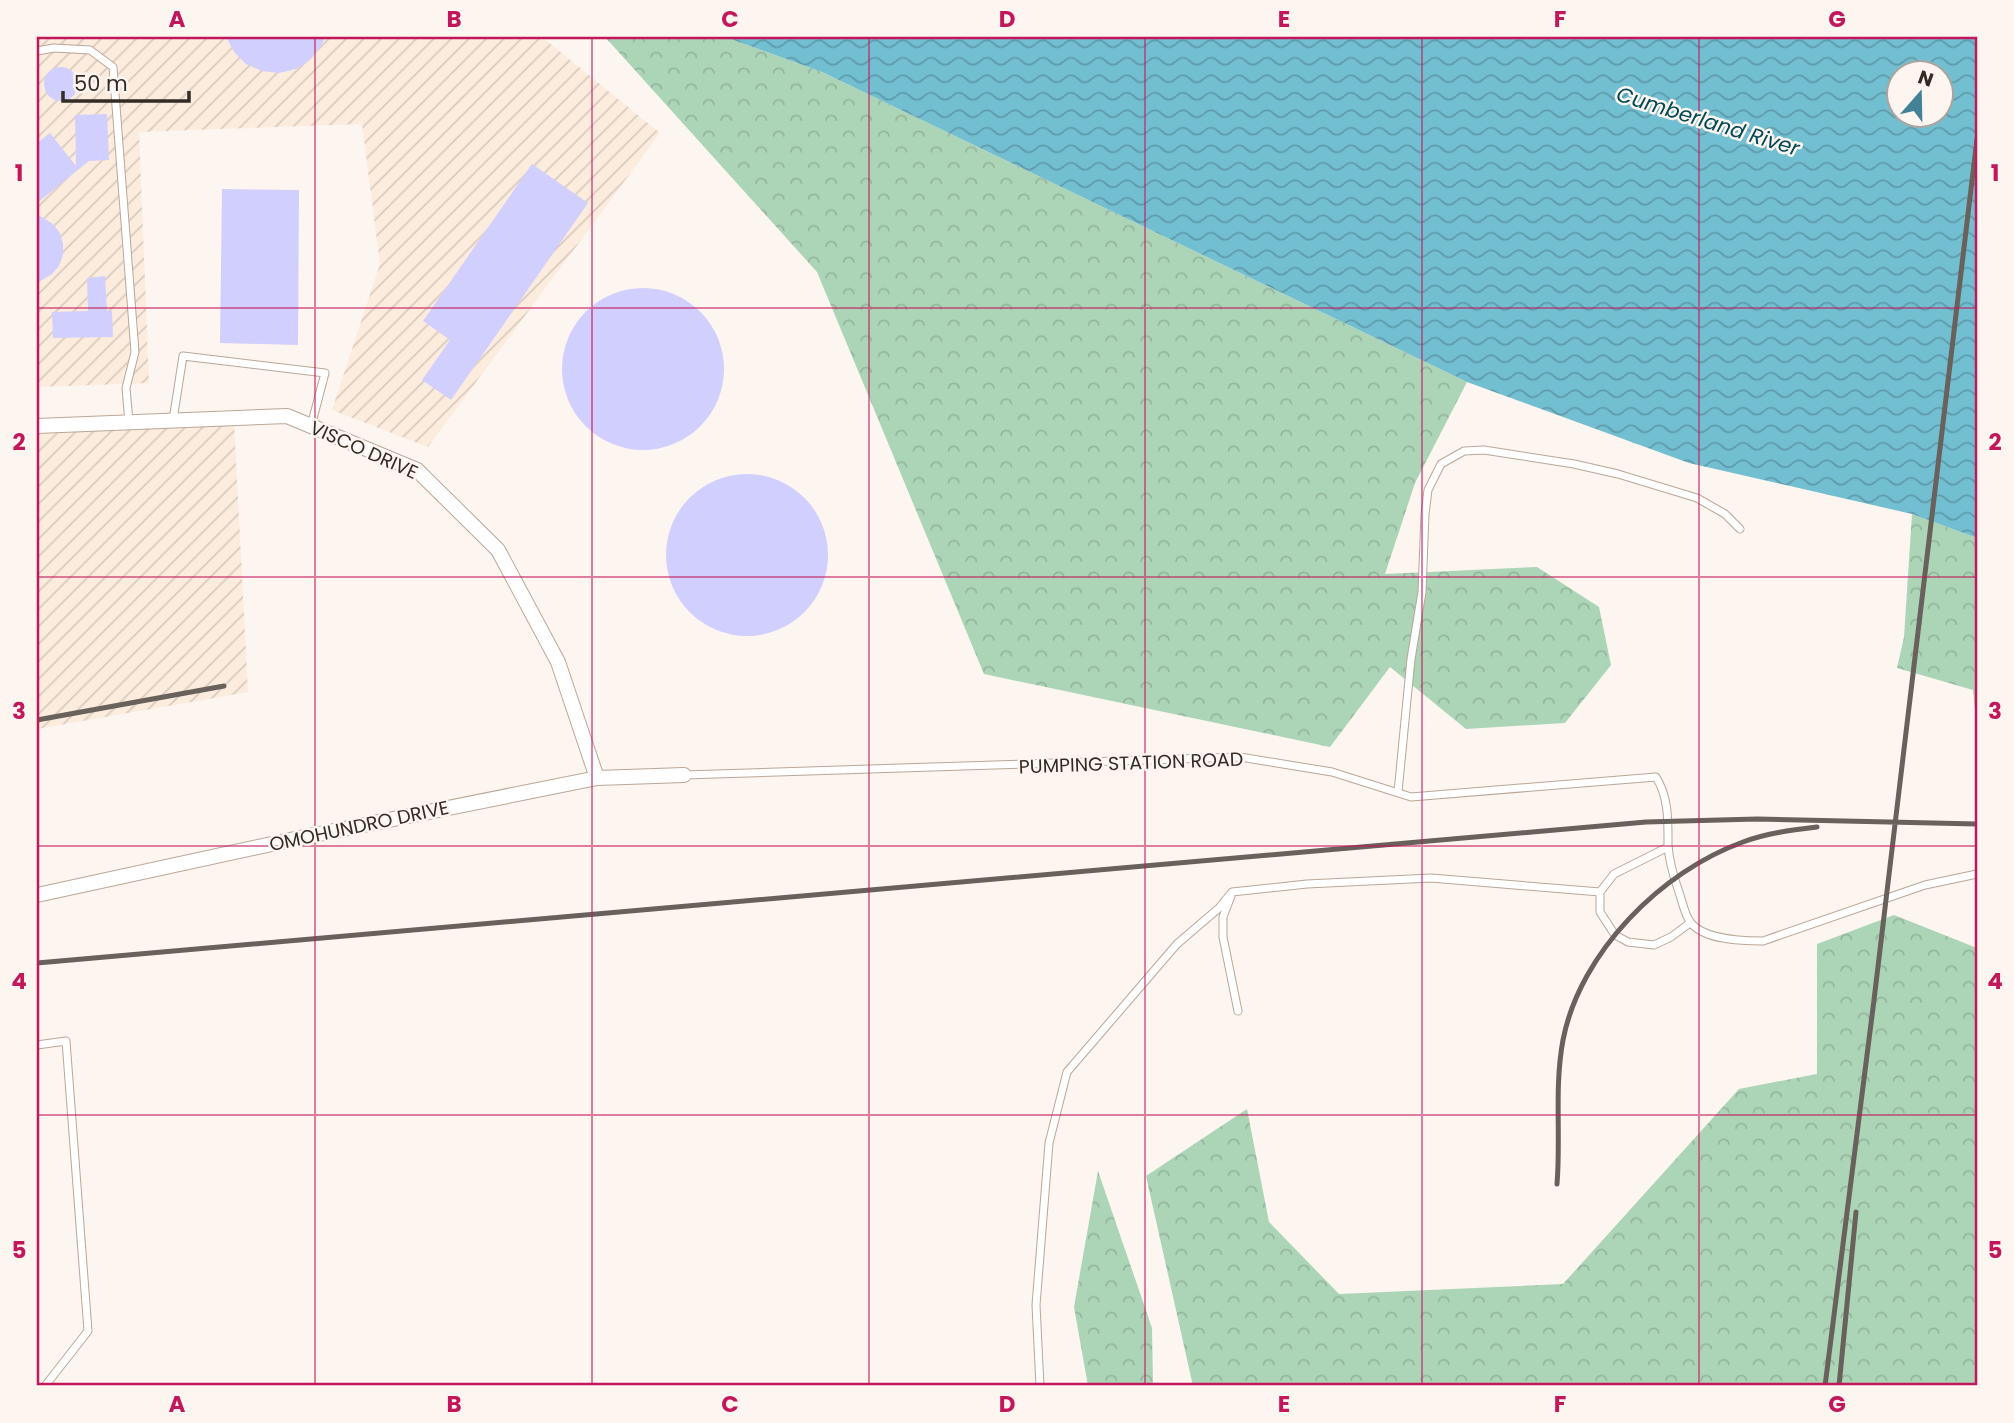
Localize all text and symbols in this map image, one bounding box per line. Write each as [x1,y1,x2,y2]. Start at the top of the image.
text: A [169,3,186,35]
text: B [446,3,462,35]
text: C [721,3,739,35]
text: D [999,3,1015,35]
text: E [1278,3,1290,35]
text: F [1554,3,1566,35]
text: G [1828,3,1846,35]
scale bar [63,60,189,104]
north arrow [1884,60,1954,130]
text: N [1914,63,1937,94]
text: 50 m [74,69,128,98]
water label: Cumberland River [1613,79,1804,163]
text: 1 [15,157,23,189]
text: 1 [1991,157,1999,189]
street label: VISCO DRIVE [306,414,422,486]
text: 2 [12,426,26,458]
text: 2 [1988,426,2002,458]
text: 3 [12,695,26,727]
text: 3 [1988,695,2002,727]
street label: PUMPING STATION ROAD [1018,746,1244,780]
street label: OMOHUNDRO DRIVE [267,794,451,858]
text: 4 [11,965,27,997]
text: 4 [1987,965,2003,997]
text: 5 [12,1234,26,1266]
text: 5 [1988,1234,2002,1266]
text: A [169,1388,186,1420]
text: B [446,1388,462,1420]
text: C [721,1388,739,1420]
text: D [999,1388,1015,1420]
text: E [1278,1388,1290,1420]
text: F [1554,1388,1566,1420]
text: G [1828,1388,1846,1420]

